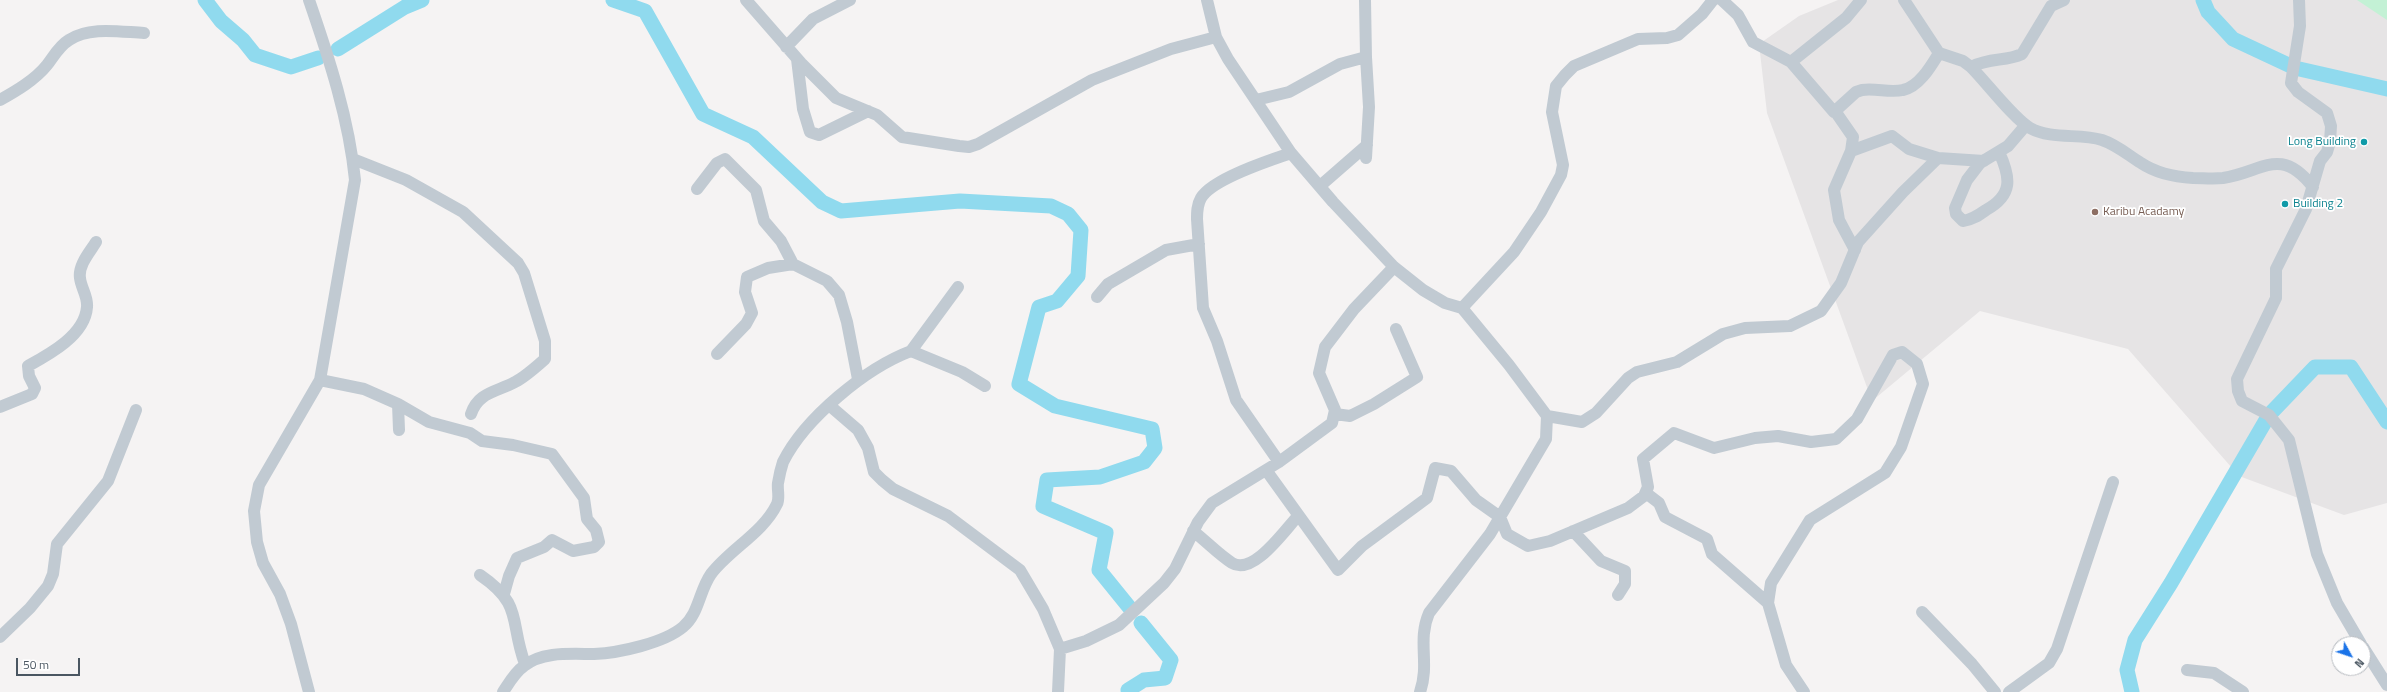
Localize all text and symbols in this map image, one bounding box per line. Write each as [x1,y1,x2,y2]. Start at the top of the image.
place label: Long Building [2288,135,2356,149]
marker: Long Building [2359,137,2369,147]
place label: Building 2 [2293,197,2343,211]
marker: Building 2 [2280,199,2290,209]
place label: Karibu Acadamy [2103,205,2184,219]
marker: Karibu Acadamy [2090,207,2100,217]
north arrow [2331,636,2371,676]
scale bar [18,650,82,676]
text: 50 m [23,655,49,674]
text: N [2351,655,2368,671]

